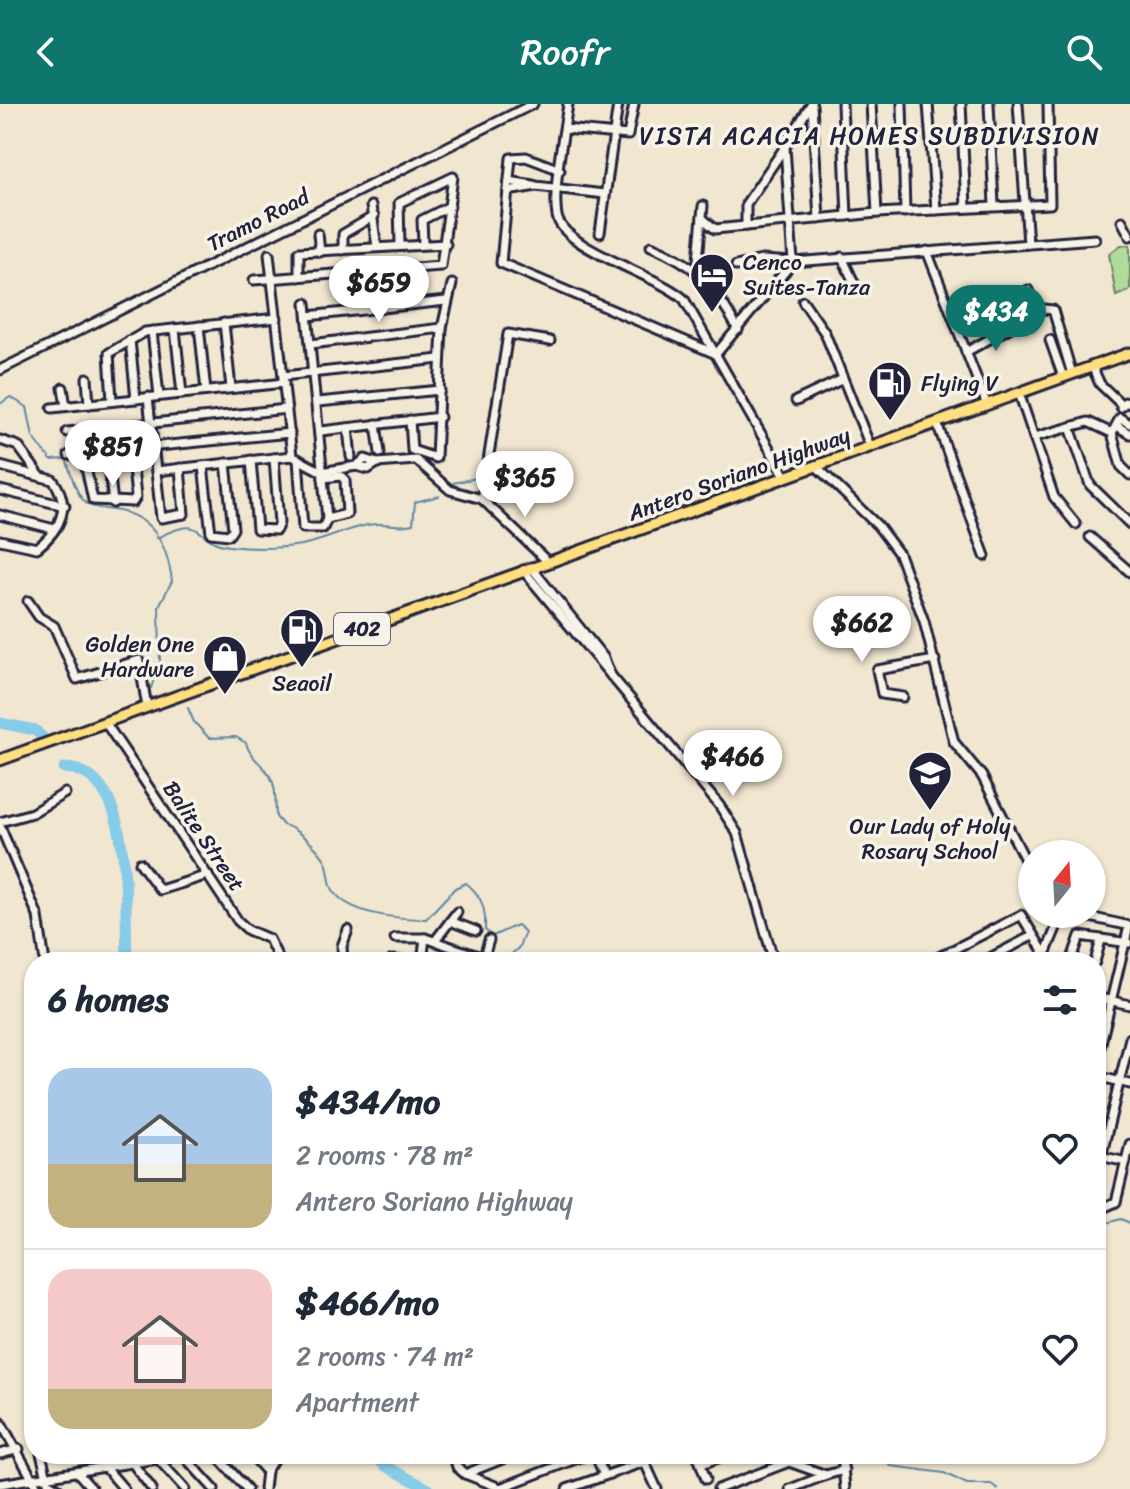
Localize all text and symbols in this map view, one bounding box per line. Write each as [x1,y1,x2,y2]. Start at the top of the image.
text: Roofr [520,20,610,84]
icon: back [24,30,68,74]
icon: search [1062,30,1106,74]
district label: VISTA ACACIA HOMES SUBDIVISION [639,115,1101,157]
street label: Tramo Road [200,177,318,263]
place label: Cenco Suites-Tanza [743,243,871,307]
hotel icon: Cenco Suites-Tanza [688,251,736,314]
pin: $659 [332,256,426,324]
text: $659 [347,259,411,305]
pin: $434 [949,285,1043,353]
text: $434 [964,288,1028,334]
fuel station icon: Flying V [866,359,914,422]
place label: Flying V [921,364,1000,403]
street label: Antero Soriano Highway [621,415,856,533]
pin: $851 [66,420,160,488]
text: $851 [83,423,143,469]
pin: $365 [478,451,572,519]
text: $365 [494,454,556,500]
pin: $662 [815,596,909,664]
text: $662 [831,599,893,645]
fuel station icon: Seaoil [278,606,326,669]
road number: 402 [334,613,390,645]
place label: Golden One Hardware [86,625,194,689]
shop icon: Golden One Hardware [201,633,249,696]
place label: Seaoil [272,664,332,703]
pin: $466 [686,730,780,798]
text: $466 [701,733,765,779]
school or university icon: Our Lady of Holy Rosary School [906,749,954,812]
street label: Balite Street [152,772,256,900]
place label: Our Lady of Holy Rosary School [849,807,1011,871]
north arrow [1018,840,1106,928]
map controls [1018,840,1106,928]
text: 6 homes [48,970,169,1030]
icon: filters [1038,978,1082,1022]
text: $434/mo [296,1072,440,1132]
icon: home [112,1100,208,1196]
icon: heart [1038,1126,1082,1170]
text: 2 rooms · 78 m² [296,1132,473,1178]
text: Antero Soriano Highway [296,1178,573,1224]
text: $466/mo [296,1273,439,1333]
icon: home [112,1301,208,1397]
icon: heart [1038,1327,1082,1371]
text: 2 rooms · 74 m² [296,1333,474,1379]
text: Apartment [296,1379,419,1425]

